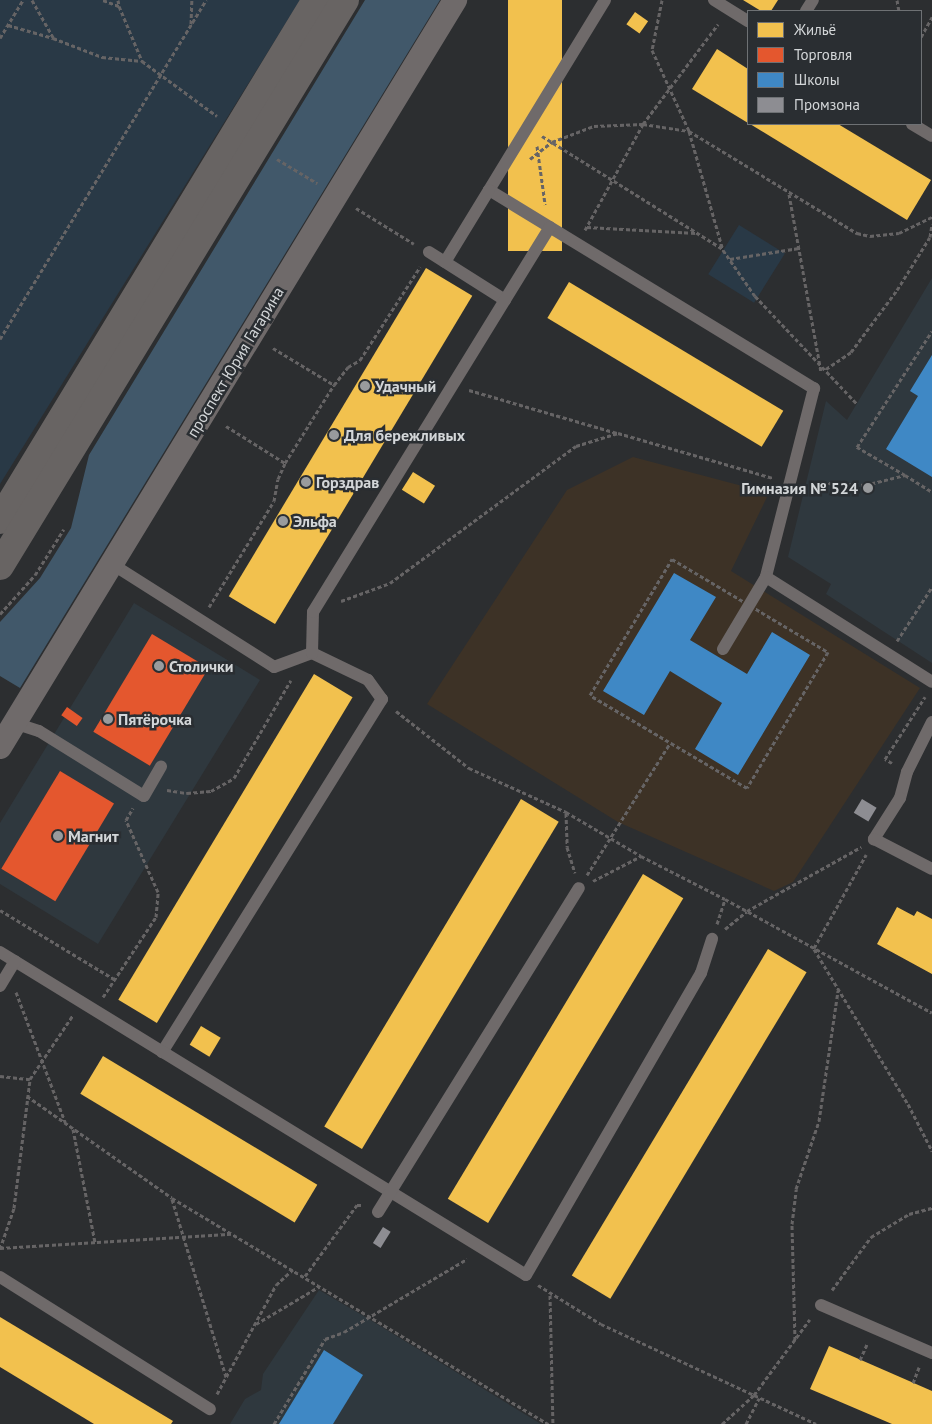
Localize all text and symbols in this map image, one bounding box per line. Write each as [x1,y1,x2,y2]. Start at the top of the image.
legend [747,10,922,125]
text: Жильё [794,20,836,39]
text: Торговля [794,45,852,64]
text: Школы [794,70,840,89]
text: Промзона [794,95,860,114]
street label: проспект Юрия Гагарина [182,283,288,441]
place label: Удачный [375,376,436,396]
marker: Удачный [359,380,371,392]
place label: Для бережливых [344,425,465,445]
marker: Для бережливых [328,429,340,441]
place label: Горздрав [316,472,379,492]
marker: Горздрав [300,476,312,488]
place label: Гимназия № 524 [741,478,858,498]
marker: Гимназия № 524 [862,482,874,494]
place label: Эльфа [293,511,337,531]
marker: Эльфа [277,515,289,527]
place label: Столички [169,656,234,676]
marker: Столички [153,660,165,672]
place label: Пятёрочка [118,709,192,729]
marker: Пятёрочка [102,713,114,725]
place label: Магнит [68,826,119,846]
marker: Магнит [52,830,64,842]

